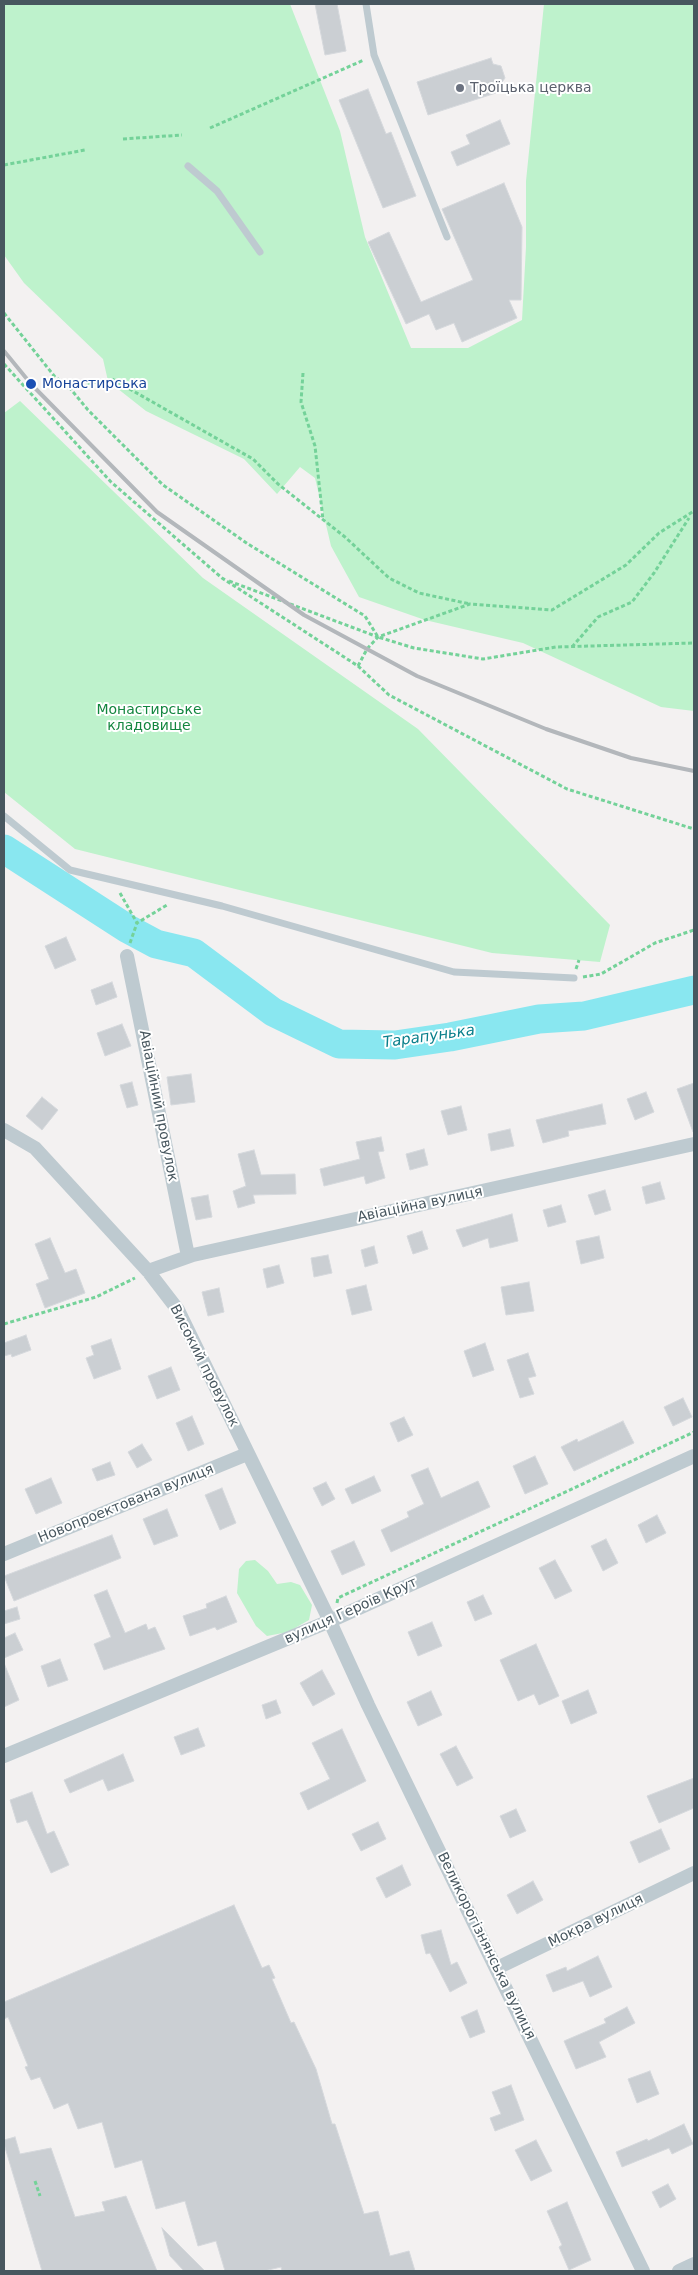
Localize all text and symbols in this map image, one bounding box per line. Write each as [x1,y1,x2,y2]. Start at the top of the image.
place label: Троїцька церква [470,80,591,96]
marker: Троїцька церква [454,82,466,94]
place label: Монастирська [42,376,147,392]
marker: Монастирська [24,377,38,391]
park label: Монастирське кладовище [96,702,202,734]
water label: Тарапунька [382,1022,476,1052]
street label: Авіаційний провулок [135,1029,181,1183]
street label: Авіаційна вулиця [356,1184,484,1226]
street label: Високий провулок [166,1302,242,1430]
street label: Новопроектована вулиця [36,1461,216,1547]
street label: вулиця Героїв Крут [282,1574,420,1648]
street label: Великорогізнянська вулиця [433,1850,539,2042]
street label: Мокра вулиця [546,1891,646,1951]

